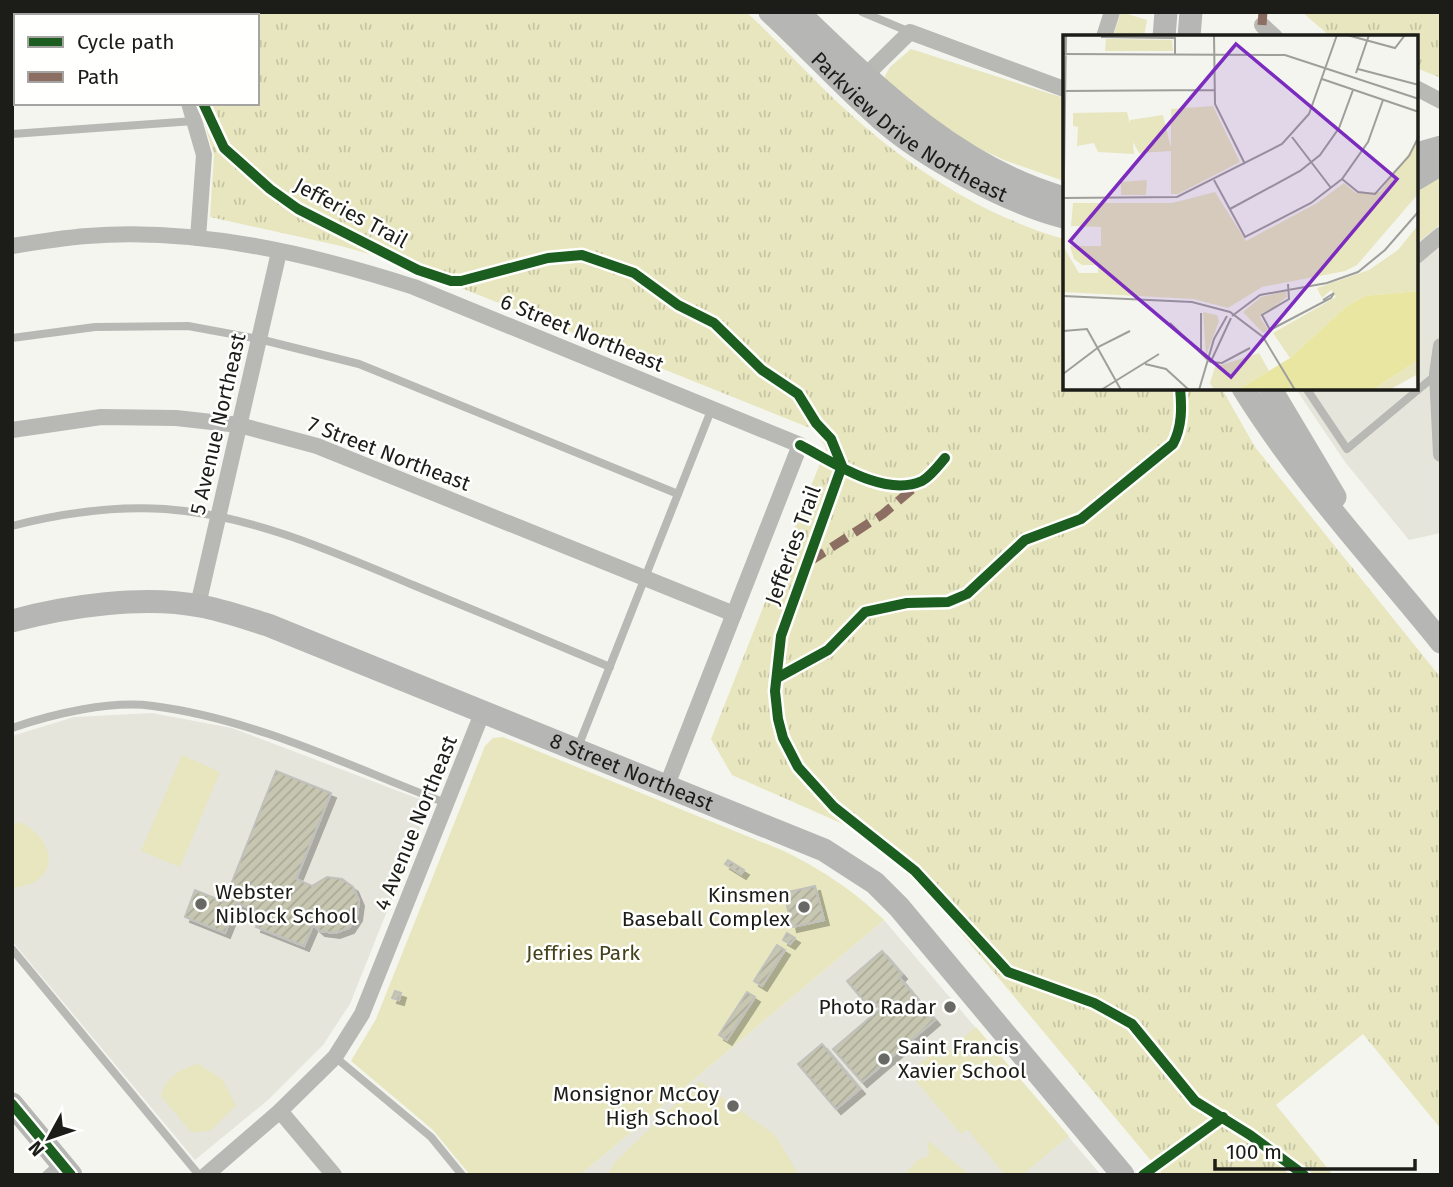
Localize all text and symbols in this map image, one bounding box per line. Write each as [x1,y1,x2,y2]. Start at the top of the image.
legend [14,14,259,105]
text: Cycle path [77,29,175,55]
inset map [1063,35,1418,390]
street label: Parkview Drive Northeast [806,46,1012,208]
text: Path [77,64,119,90]
street label: Jefferies Trail [290,172,412,254]
street label: 6 Street Northeast [497,288,668,378]
street label: 5 Avenue Northeast [184,330,252,517]
street label: 7 Street Northeast [304,411,474,497]
street label: Jefferies Trail [759,482,827,608]
street label: 8 Street Northeast [546,727,718,817]
street label: 4 Avenue Northeast [369,731,463,914]
place label: Webster Niblock School [215,879,357,929]
place label: Kinsmen Baseball Complex [622,882,791,932]
marker: Webster Niblock School [193,896,209,912]
marker: Kinsmen Baseball Complex [796,899,812,915]
park label: Jeffries Park [526,940,640,966]
place label: Photo Radar [819,994,936,1020]
marker: Photo Radar [942,999,958,1015]
place label: Saint Francis Xavier School [898,1034,1026,1084]
marker: Saint Francis Xavier School [876,1051,892,1067]
place label: Monsignor McCoy High School [553,1081,720,1131]
marker: Monsignor McCoy High School [725,1098,741,1114]
north arrow [14,1103,84,1173]
scale bar [1215,1128,1414,1172]
text: N [23,1136,49,1161]
text: 100 m [1226,1139,1282,1165]

